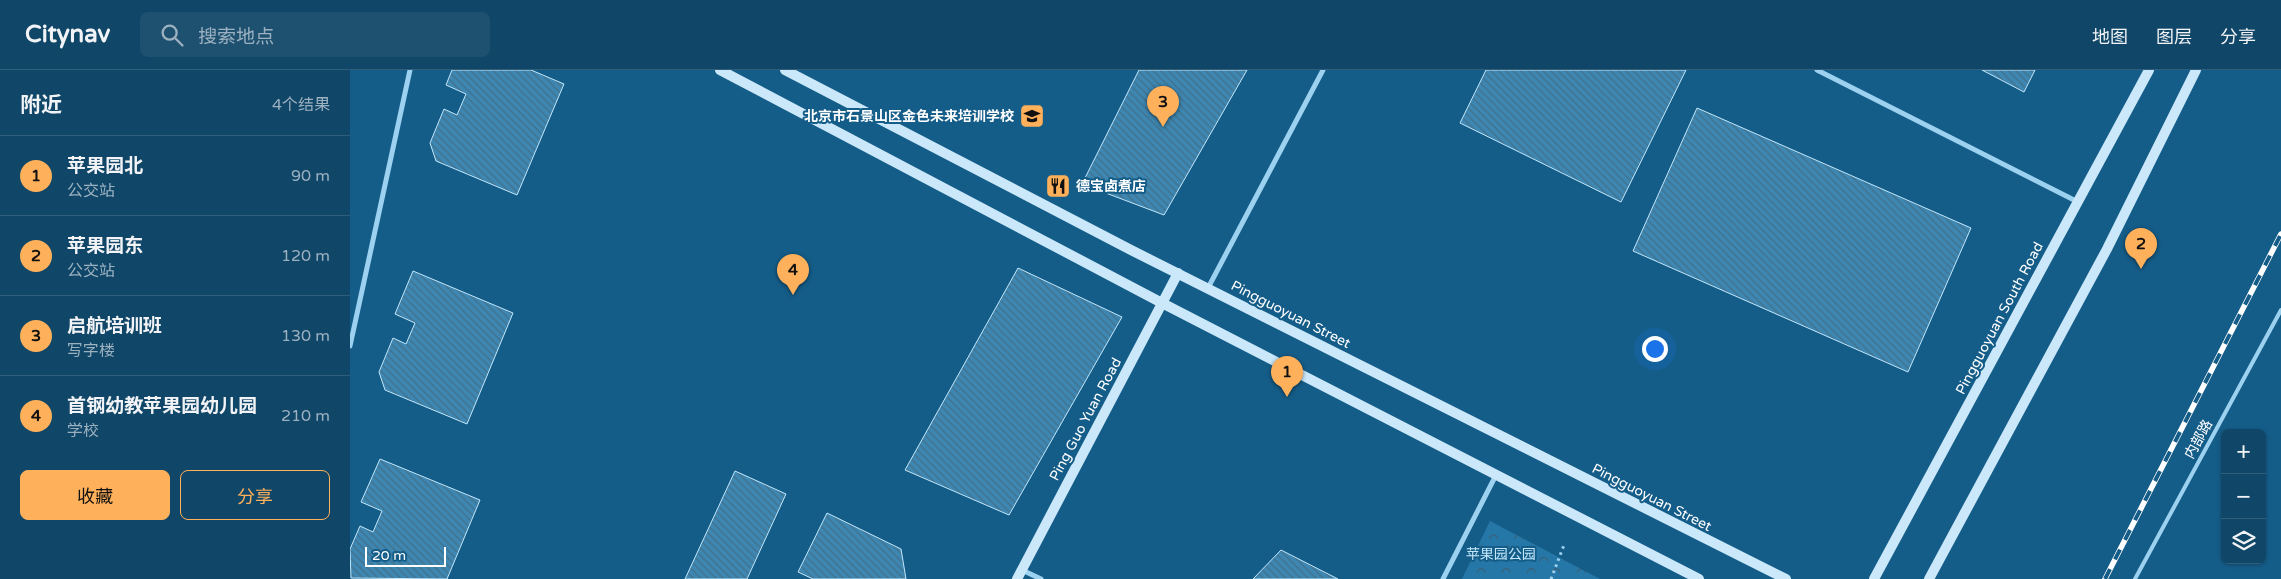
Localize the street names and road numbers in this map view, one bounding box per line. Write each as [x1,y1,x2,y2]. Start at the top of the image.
street label: Pingguoyuan South Road [1952,239,2047,397]
street label: Pingguoyuan Street [1228,277,1354,352]
street label: Ping Guo Yuan Road [1046,355,1125,484]
street label: 内部路 [2181,417,2216,462]
street label: Pingguoyuan Street [1589,460,1715,535]

